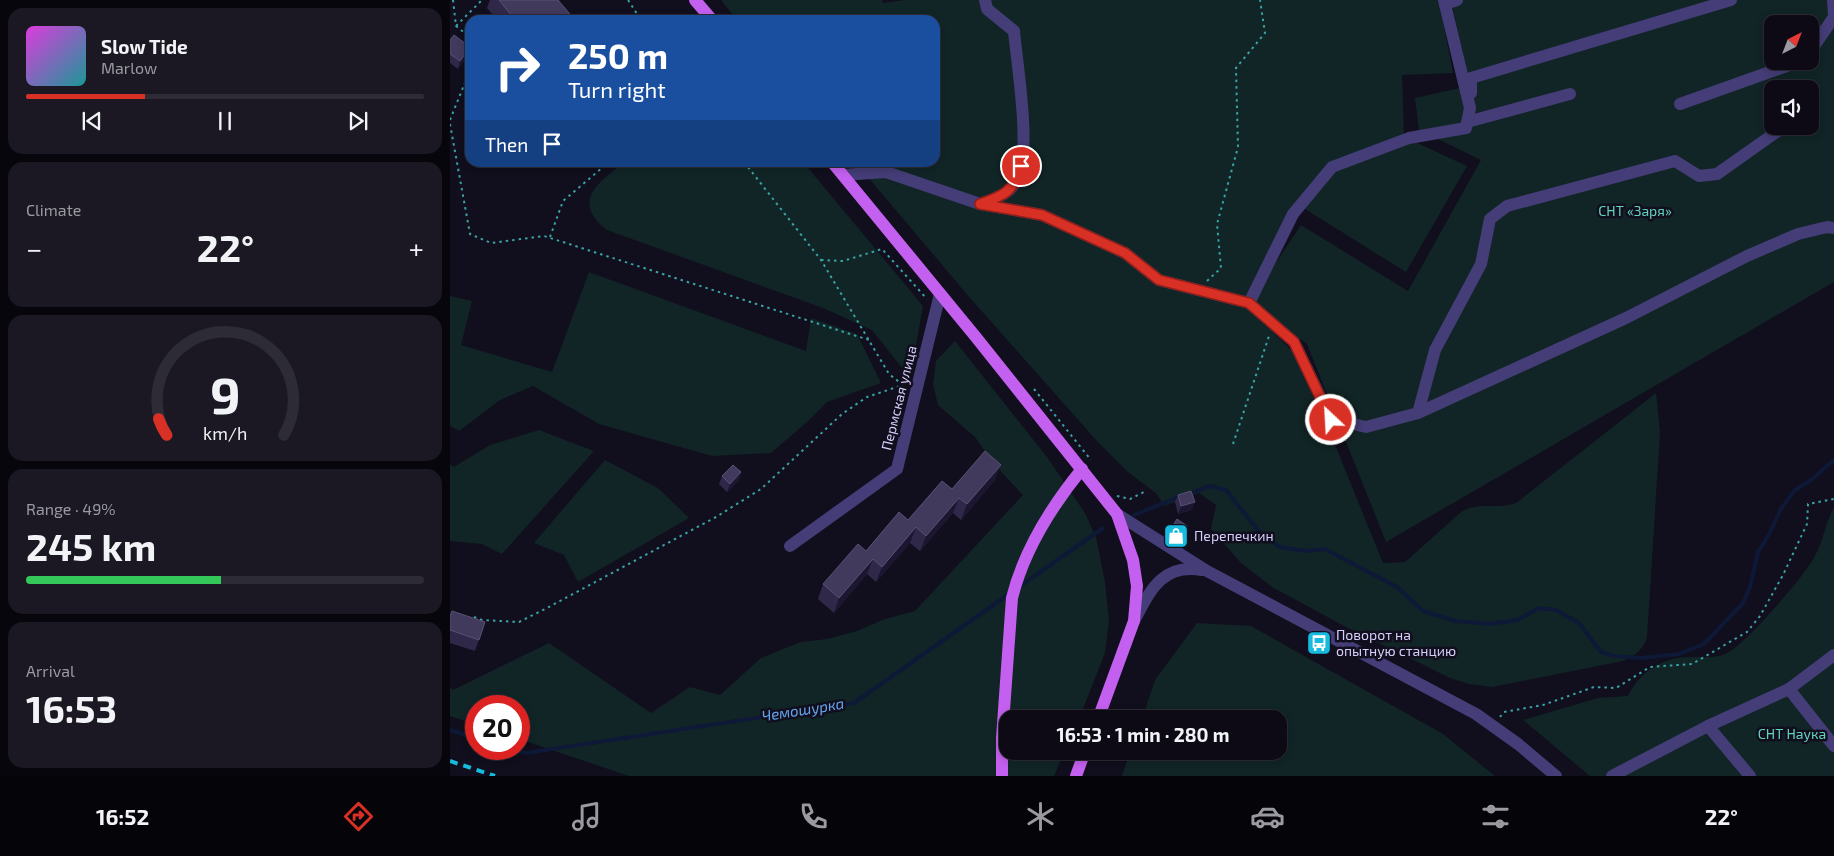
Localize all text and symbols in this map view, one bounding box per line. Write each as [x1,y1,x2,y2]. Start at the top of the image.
north arrow [1764,15,1819,70]
map controls [1764,15,1819,135]
text: 250 m [568,34,668,76]
text: Slow Tide [101,35,188,58]
icon: right [485,35,550,100]
text: Marlow [101,58,157,77]
text: Turn right [568,76,666,102]
button: sound [1764,80,1819,135]
icon: previous [78,107,106,135]
icon: pause [211,107,239,135]
icon: next [344,107,372,135]
icon: arrive [538,130,566,158]
text: Then [485,133,528,156]
pin [1000,145,1042,187]
icon: arrive [1007,152,1035,180]
text: Climate [26,200,81,219]
park label: СНТ «Заря» [1598,202,1672,219]
text: 22° [197,224,254,270]
text: − [26,231,42,265]
text: + [409,231,424,265]
street label: Пермская улица [877,344,920,452]
text: 9 [210,362,240,424]
position arrow [1304,393,1356,445]
text: km/h [203,422,247,444]
text: Range · 49% [26,499,116,518]
text: 245 km [26,523,156,569]
shop icon: Перепечкин [1163,523,1189,549]
place label: Перепечкин [1194,527,1274,544]
place label: Поворот на опытную станцию [1336,626,1456,659]
bus stop icon: Поворот на опытную станцию [1306,630,1332,656]
text: Arrival [26,661,75,680]
text: 16:53 [26,685,117,731]
water label: Чемошурка [760,694,845,724]
speed limit sign: 20 [465,695,530,760]
text: 16:53 · 1 min · 280 m [1057,723,1229,746]
park label: СНТ Наука [1758,725,1826,742]
icon: directions [341,799,376,834]
icon: music [569,799,604,834]
icon: phone [796,799,831,834]
icon: climate [1023,799,1058,834]
icon: car [1250,799,1285,834]
icon: filters [1478,799,1513,834]
text: 16:52 [96,803,149,829]
text: 22° [1705,803,1738,829]

